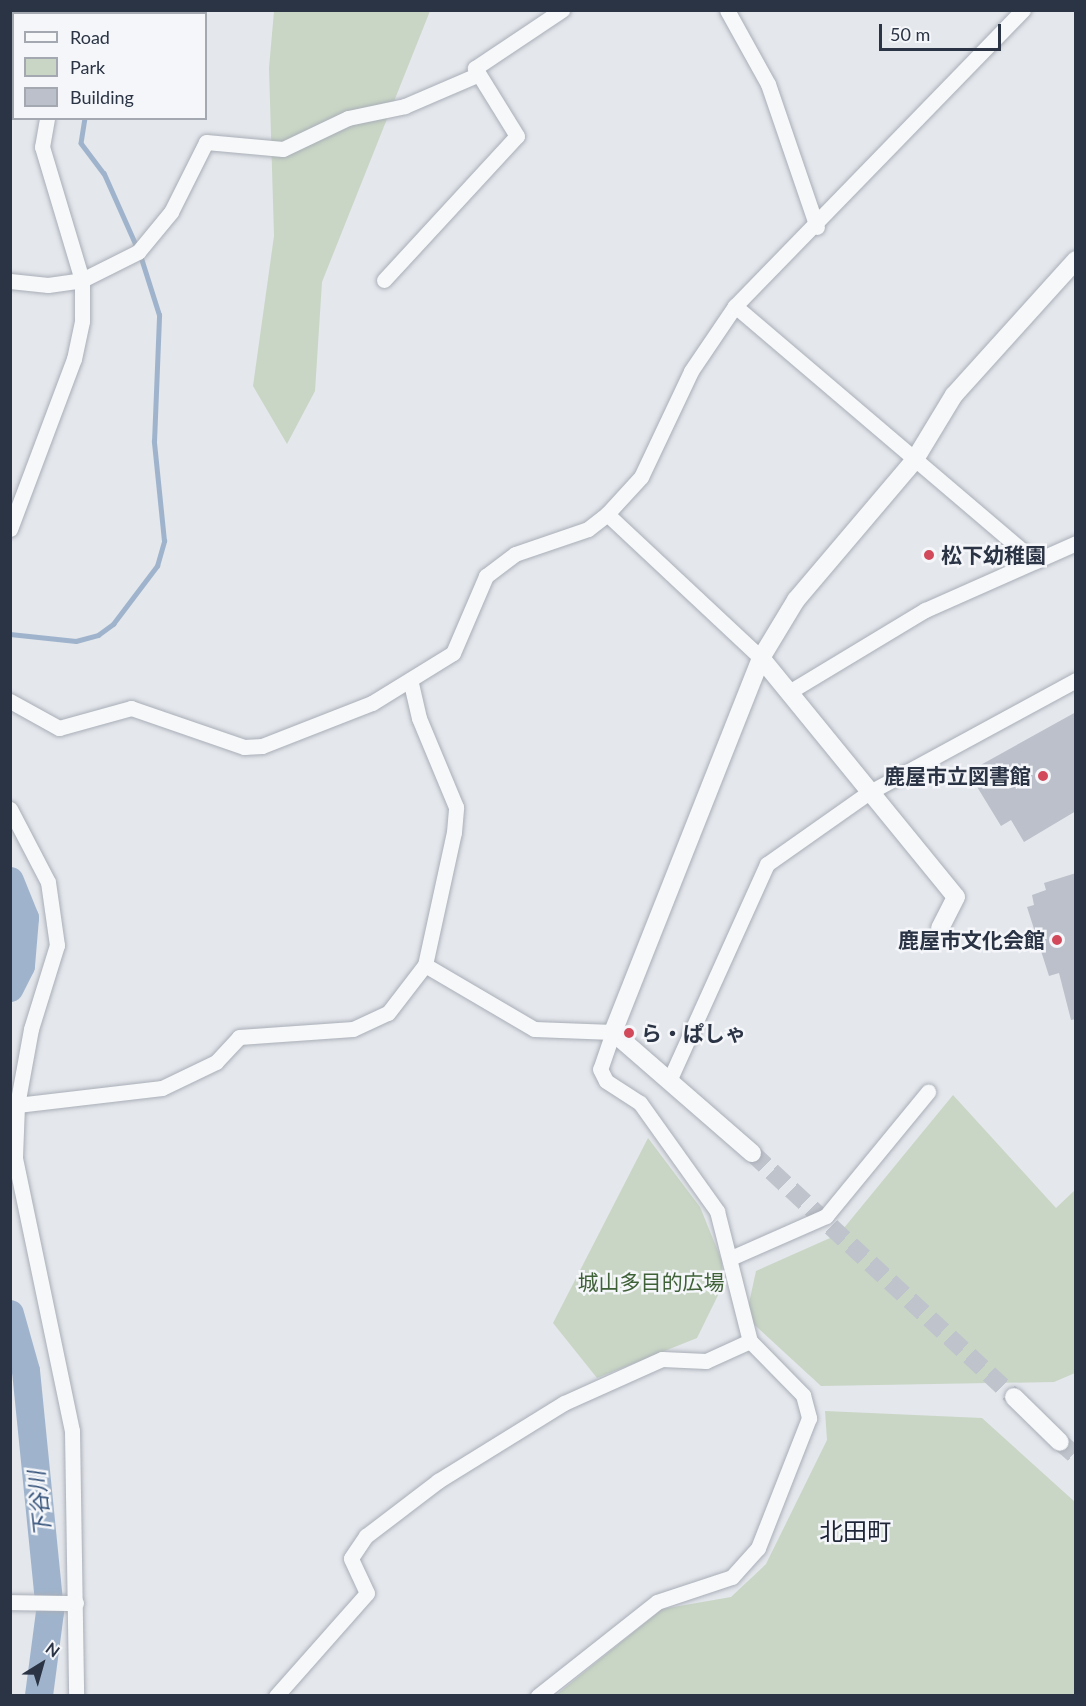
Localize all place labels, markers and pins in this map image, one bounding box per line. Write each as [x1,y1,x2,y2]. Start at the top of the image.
place label: 松下幼稚園 [941,542,1046,568]
marker: 松下幼稚園 [922,548,936,562]
place label: 鹿屋市立図書館 [884,763,1031,789]
marker: 鹿屋市立図書館 [1036,769,1050,783]
place label: 鹿屋市文化会館 [898,927,1045,953]
marker: 鹿屋市文化会館 [1050,933,1064,947]
place label: ら・ぱしゃ [641,1020,746,1046]
marker: ら・ぱしゃ [622,1026,636,1040]

